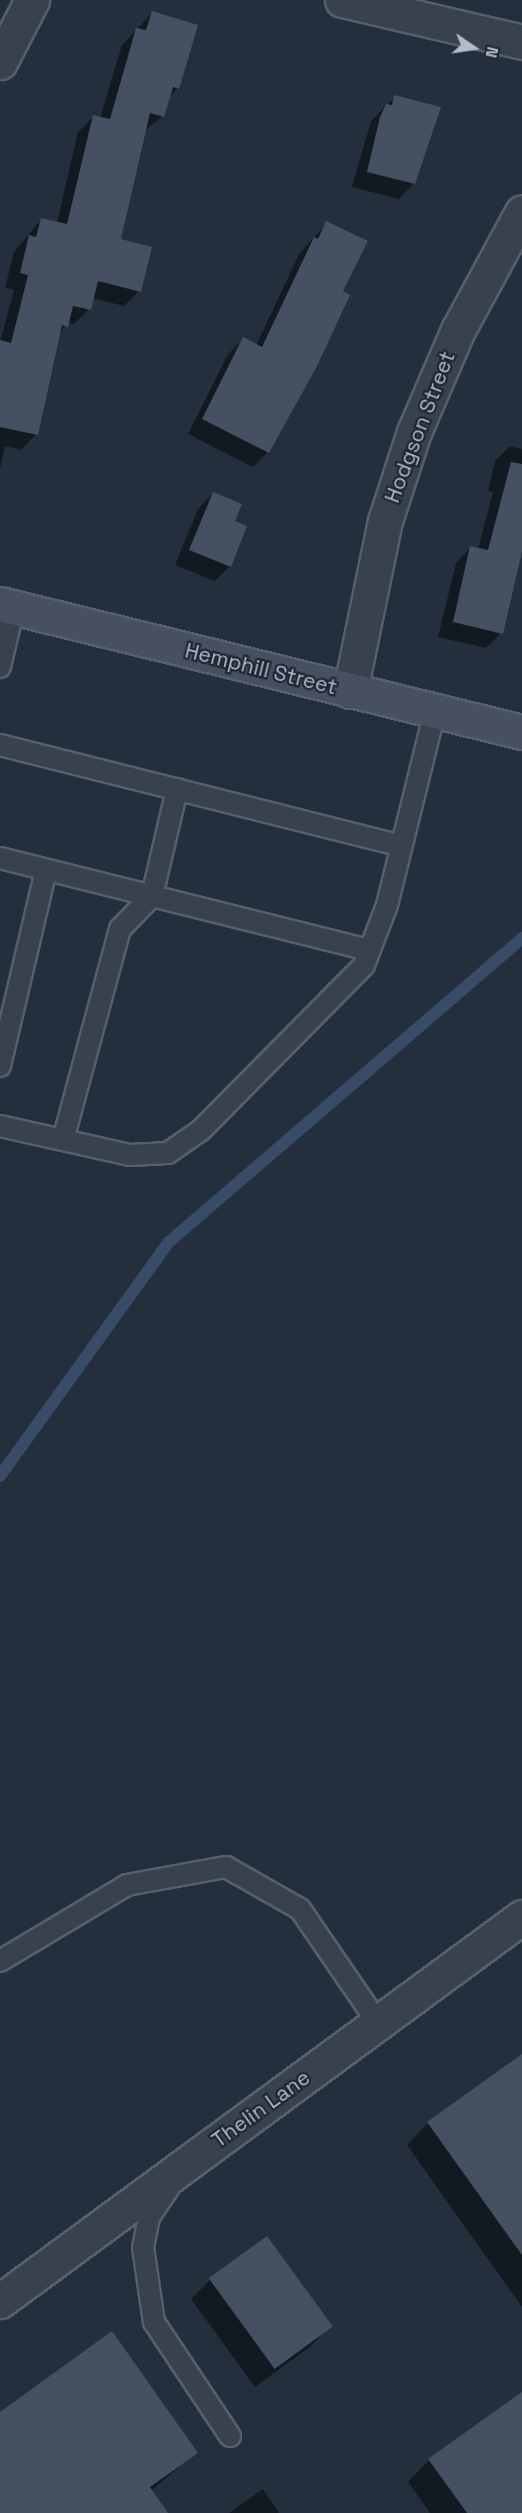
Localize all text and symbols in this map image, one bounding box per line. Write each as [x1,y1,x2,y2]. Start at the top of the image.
north arrow [444,18,504,78]
text: N [481,45,503,60]
street label: Hodgson Street [380,348,460,506]
street label: Hemphill Street [182,638,340,700]
street label: Thelin Lane [207,2065,315,2153]

